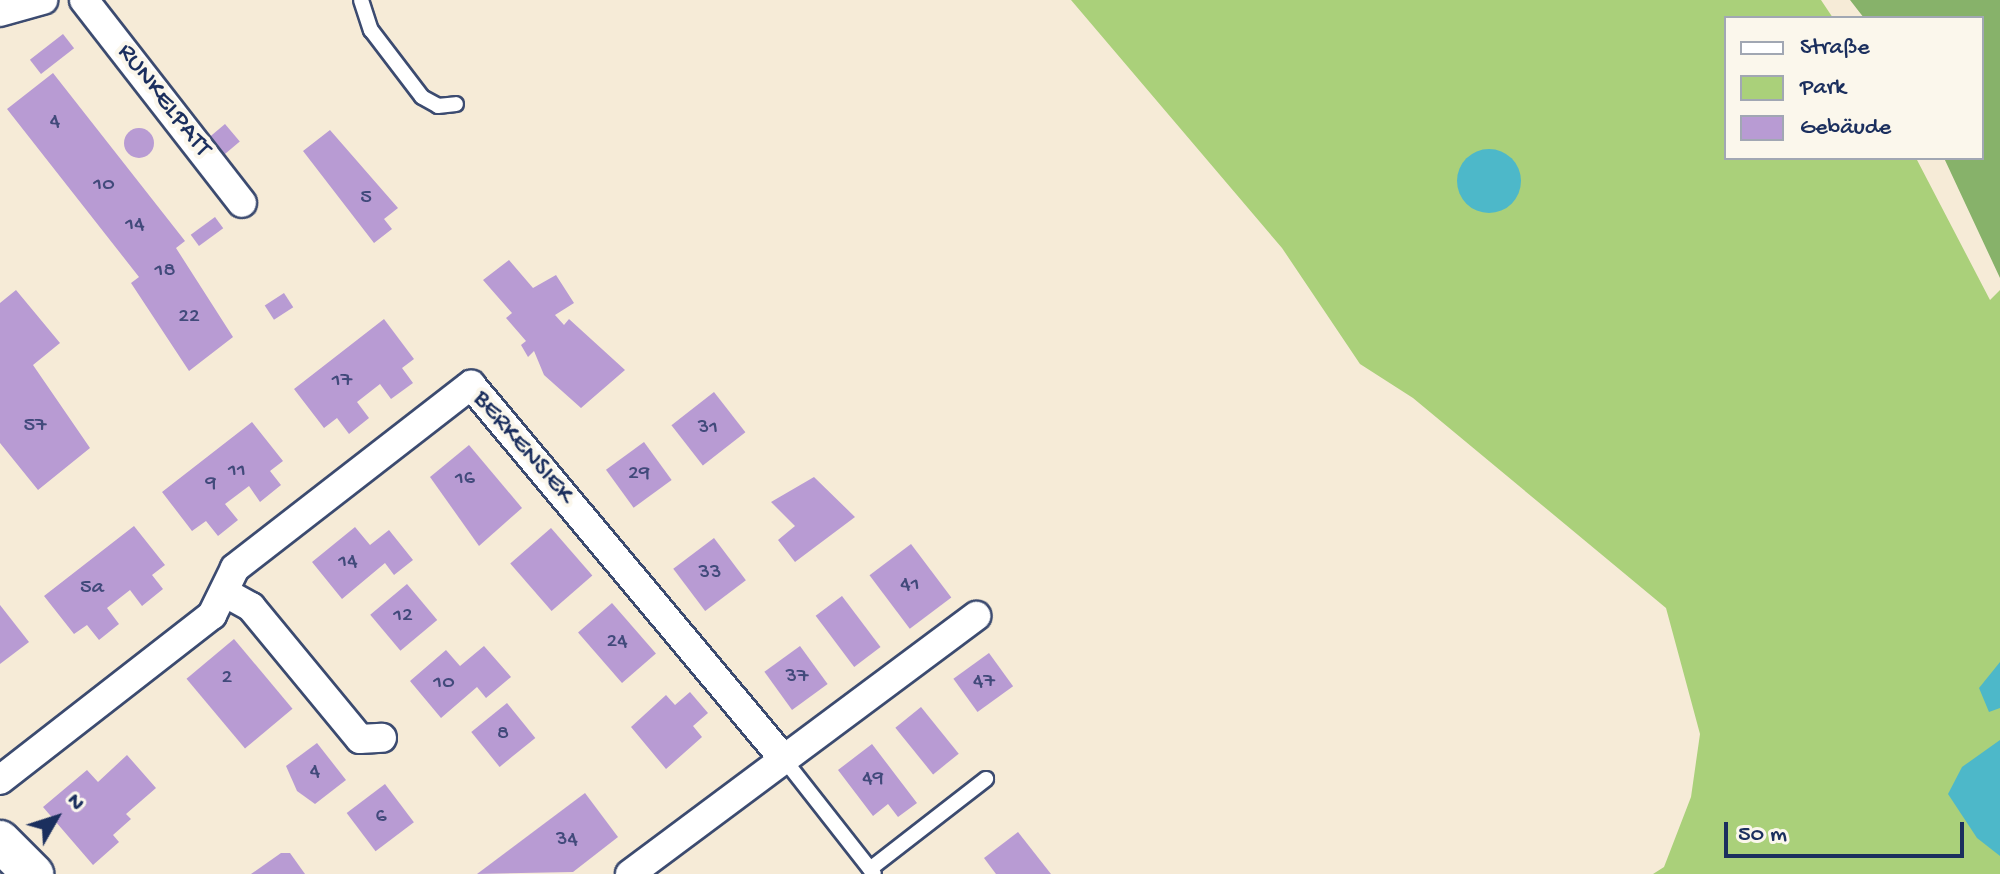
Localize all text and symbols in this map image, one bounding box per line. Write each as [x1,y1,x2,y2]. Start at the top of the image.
legend [1724,16,1984,160]
text: Straße [1800,34,1870,63]
street label: RUNKELPATT [109,38,217,164]
text: Park [1800,74,1846,103]
house number: 4 [50,110,60,136]
text: Gebäude [1800,114,1891,143]
house number: 10 [93,173,115,199]
house number: 5 [360,186,372,212]
house number: 14 [125,213,145,239]
house number: 18 [155,259,175,285]
house number: 22 [178,305,200,331]
house number: 17 [332,369,352,395]
street label: BERKENSIEK [464,385,580,511]
house number: 57 [23,414,47,440]
house number: 31 [698,416,718,442]
house number: 11 [228,459,246,485]
house number: 29 [628,462,650,488]
house number: 16 [455,467,475,493]
house number: 9 [205,472,217,498]
house number: 14 [338,550,358,576]
house number: 33 [699,561,721,587]
house number: 41 [900,573,920,599]
house number: 5a [80,576,104,602]
house number: 12 [393,604,413,630]
house number: 24 [606,630,628,656]
house number: 37 [786,665,808,691]
house number: 2 [222,666,232,692]
house number: 47 [973,670,995,696]
house number: 10 [433,671,455,697]
house number: 8 [497,722,509,748]
house number: 4 [310,760,320,786]
house number: 49 [862,767,884,793]
north arrow [16,778,96,858]
text: N [60,789,89,817]
house number: 6 [375,805,387,831]
scale bar [1728,806,1968,856]
text: 50 m [1738,821,1787,850]
house number: 34 [556,828,578,854]

